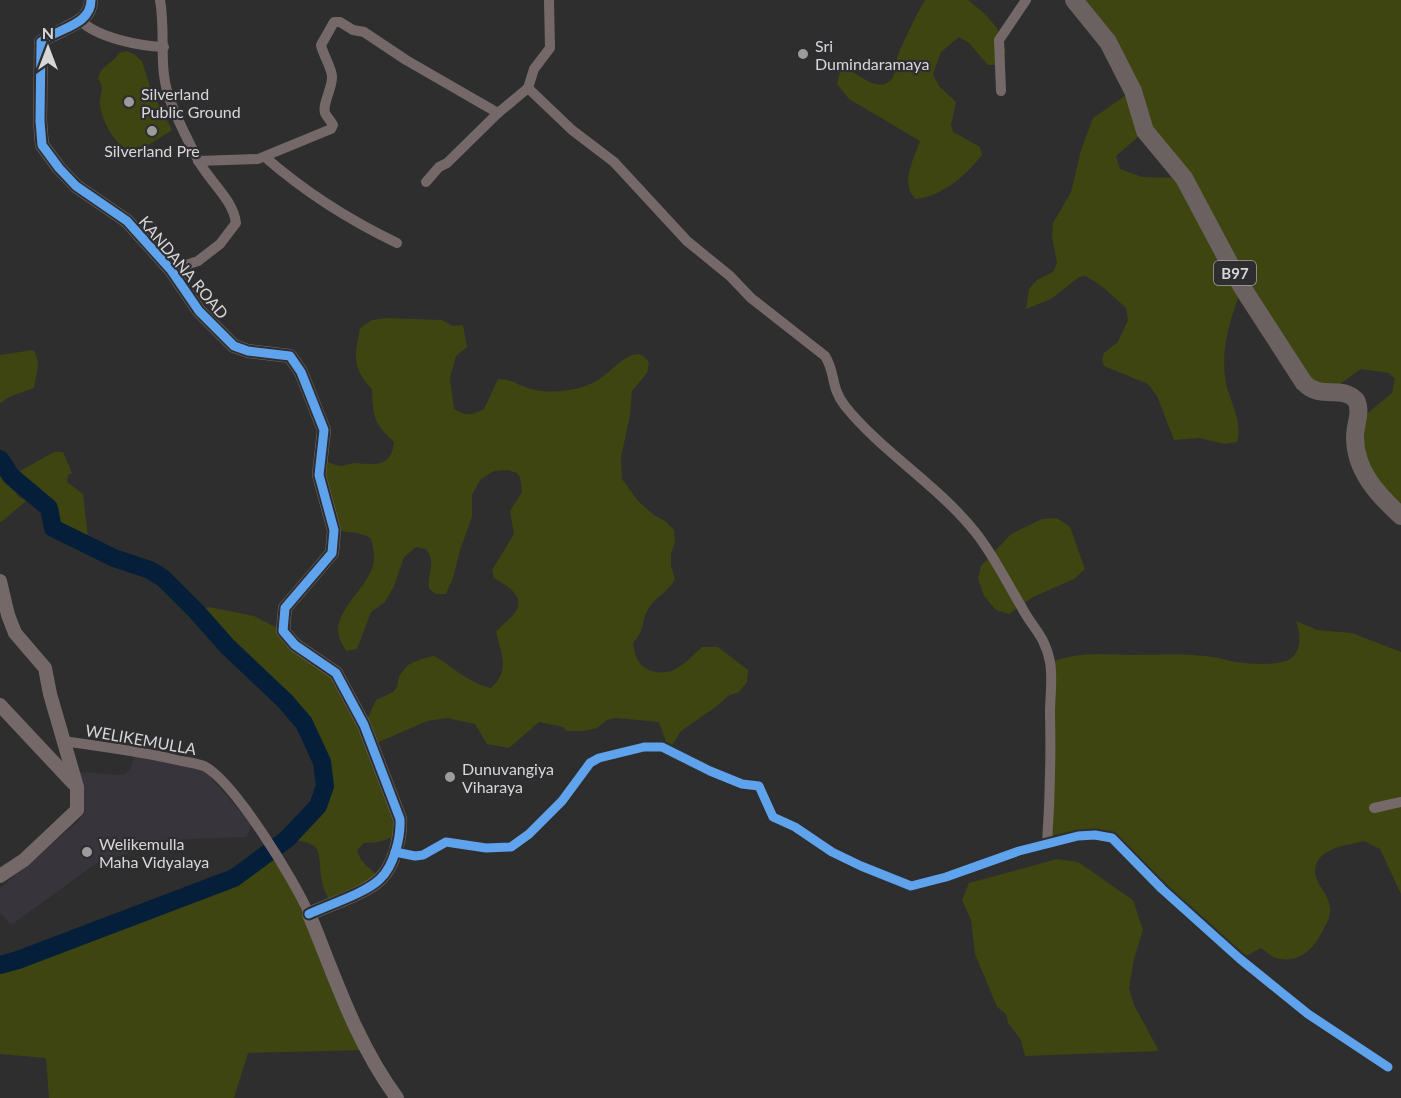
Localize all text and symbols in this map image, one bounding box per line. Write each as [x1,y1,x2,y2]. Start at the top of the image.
north arrow [18,18,78,78]
text: N [42,23,54,42]
place label: Sri Dumindaramaya [815,36,929,73]
marker: Sri Dumindaramaya [796,47,810,61]
place label: Silverland Public Ground [141,84,241,121]
marker: Silverland Public Ground [122,95,136,109]
marker: Silverland Pre [145,124,159,138]
place label: Silverland Pre [104,141,200,160]
street label: KANDANA ROAD [135,212,233,322]
road number: B97 [1214,261,1256,285]
street label: WELIKEMULLA [84,720,198,758]
place label: Dunuvangiya Viharaya [462,759,554,796]
marker: Dunuvangiya Viharaya [443,770,457,784]
place label: Welikemulla Maha Vidyalaya [99,834,209,871]
marker: Welikemulla Maha Vidyalaya [80,845,94,859]

